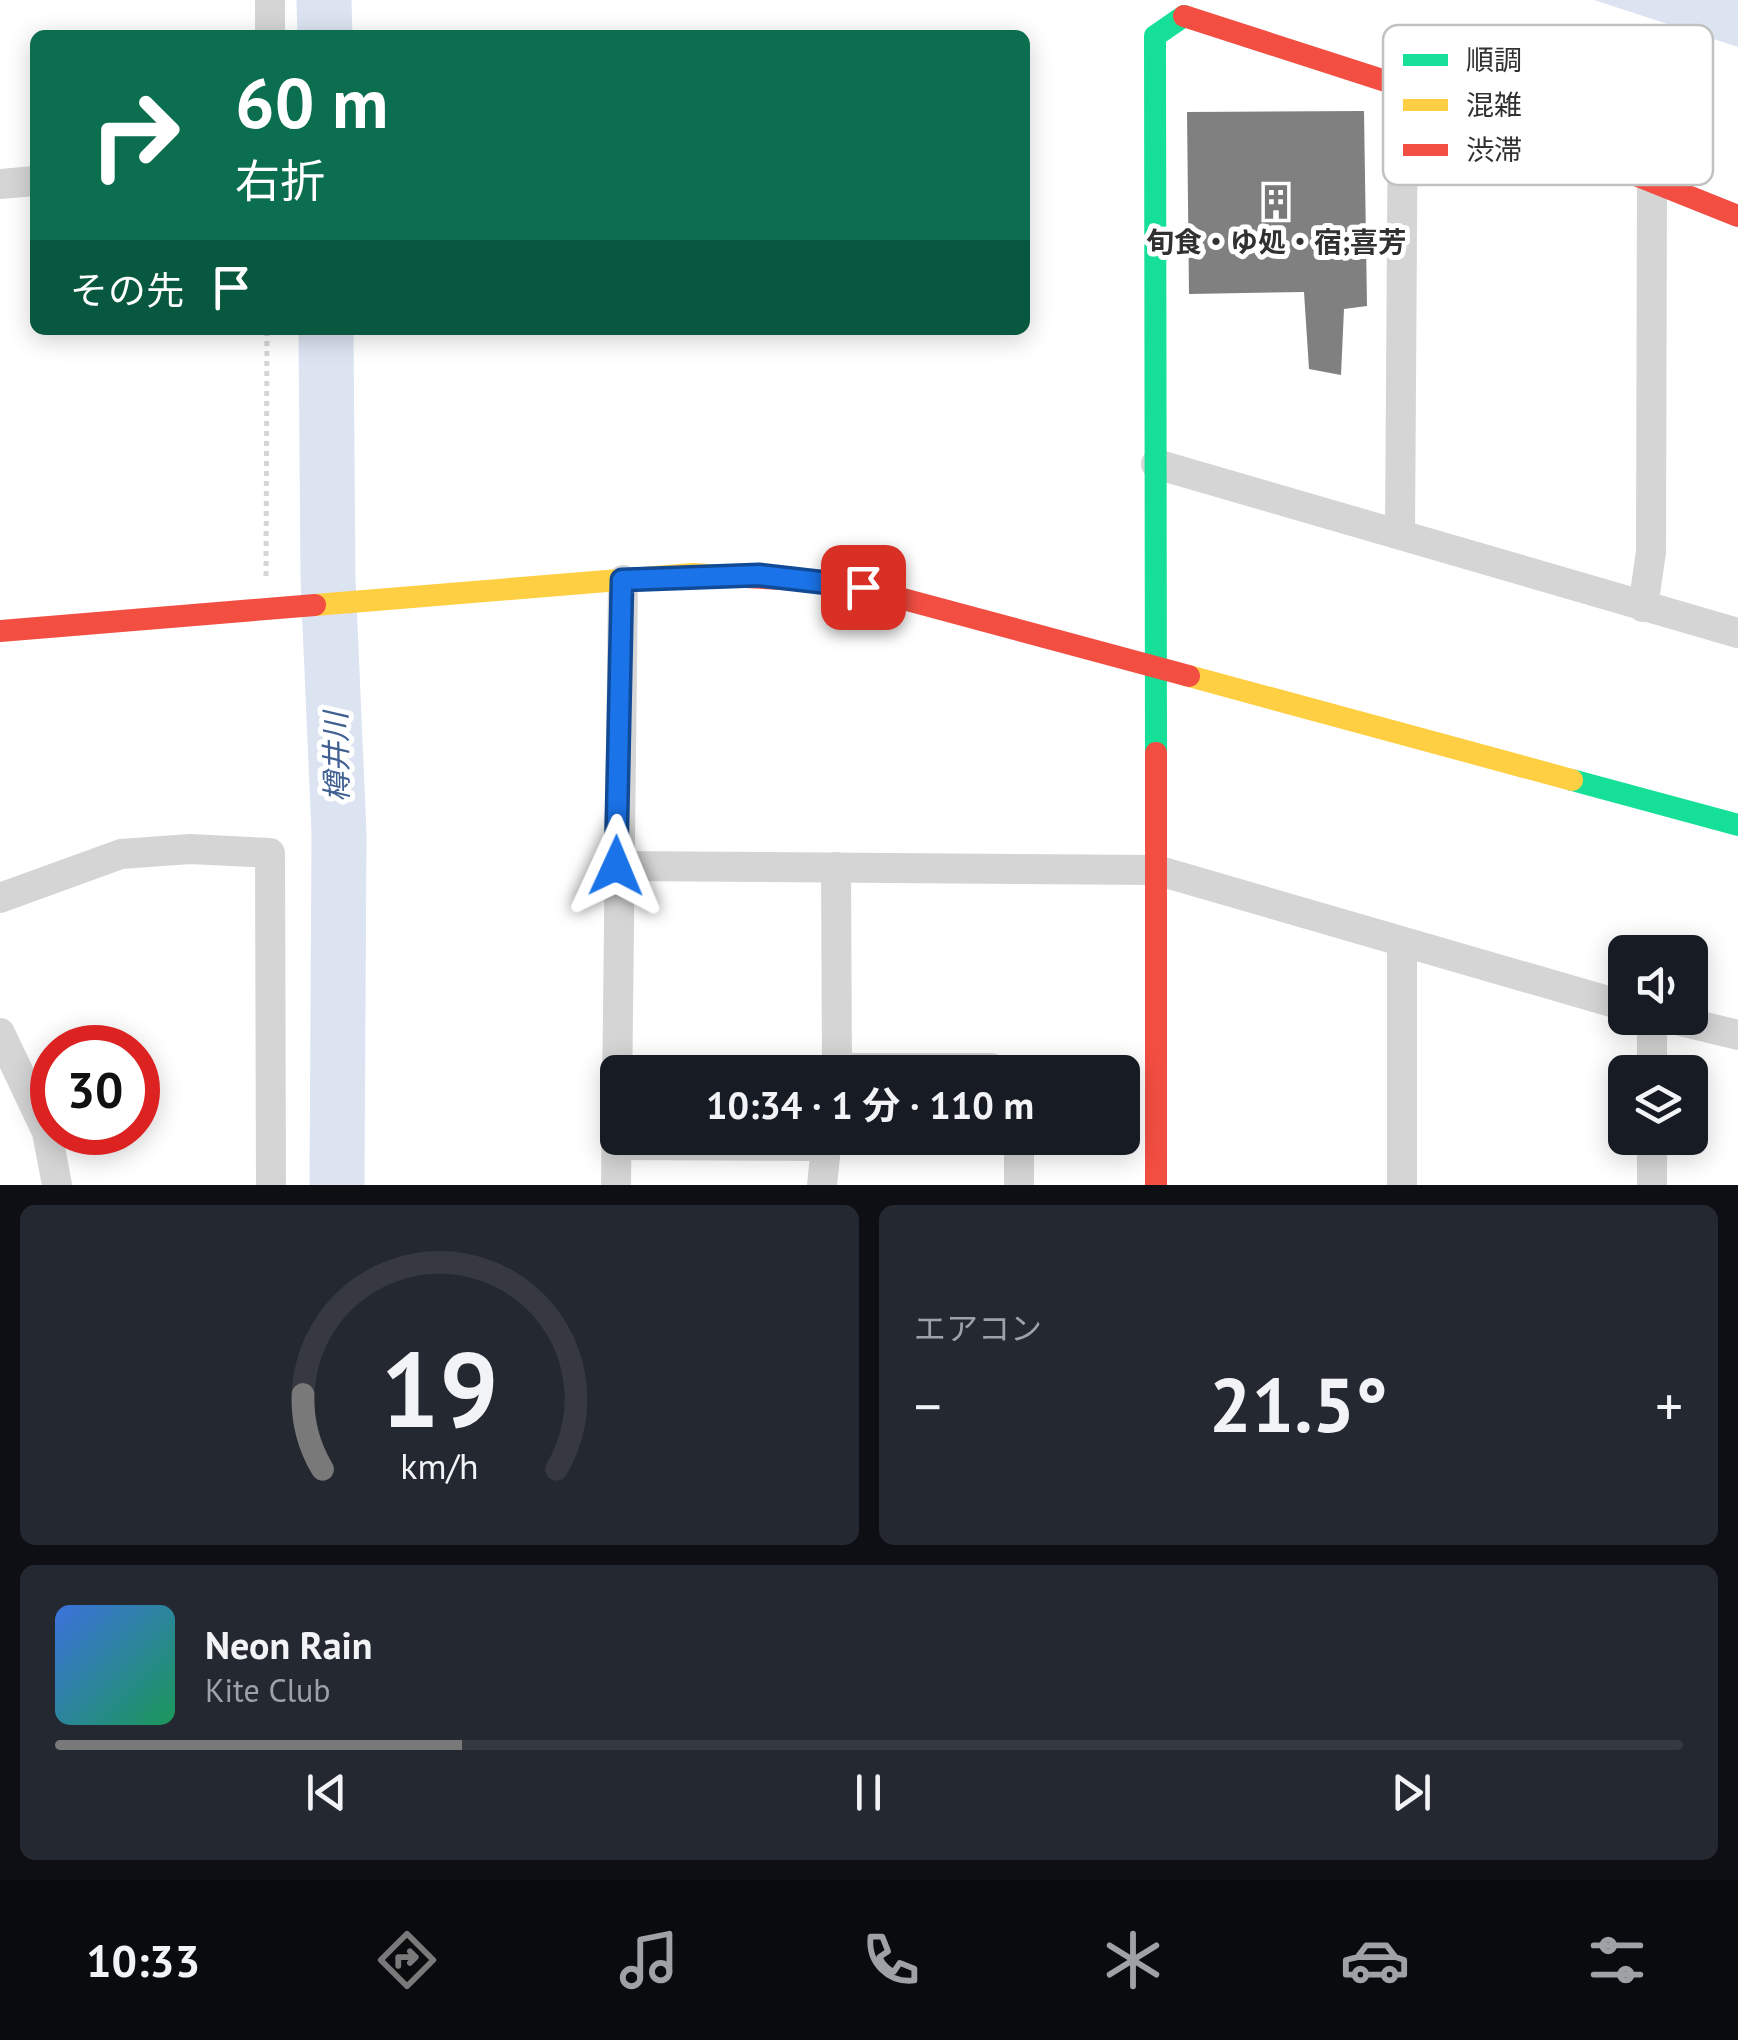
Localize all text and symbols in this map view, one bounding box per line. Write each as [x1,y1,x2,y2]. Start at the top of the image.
legend [1383,25,1713,185]
text: 順調 [1466,41,1522,78]
text: 60 m [235,57,388,147]
icon: right [70,70,200,200]
text: 混雑 [1466,86,1522,123]
text: 渋滞 [1466,131,1522,168]
text: 右折 [235,151,325,209]
building icon: 旬食・ゆ処・宿;喜芳 [1257,183,1295,221]
place label: 旬食・ゆ処・宿;喜芳 [1146,223,1406,260]
icon: arrive [204,260,259,315]
text: その先 [70,265,184,314]
pin [821,545,906,630]
icon: arrive [836,560,891,615]
water label: 樽井川 [315,709,356,802]
position arrow [564,814,668,918]
map controls [1608,935,1708,1155]
button: sound [1608,935,1708,1035]
speed limit sign: 30 [30,1025,160,1155]
button: layers [1608,1055,1708,1155]
text: 10:34 · 1 分 · 110 m [706,1080,1034,1129]
text: エアコン [914,1307,1042,1349]
text: 19 [381,1321,498,1456]
text: 21.5° [1209,1356,1388,1453]
text: − [914,1370,942,1441]
text: + [1655,1370,1683,1441]
text: km/h [400,1443,479,1489]
text: Neon Rain [205,1620,372,1669]
text: Kite Club [205,1669,331,1711]
icon: previous [299,1765,354,1820]
icon: pause [841,1765,896,1820]
icon: next [1384,1765,1439,1820]
icon: directions [372,1925,442,1995]
icon: music [614,1925,684,1995]
icon: phone [856,1925,926,1995]
icon: climate [1098,1925,1168,1995]
icon: car [1340,1925,1410,1995]
icon: filters [1582,1925,1652,1995]
text: 10:33 [86,1931,200,1989]

